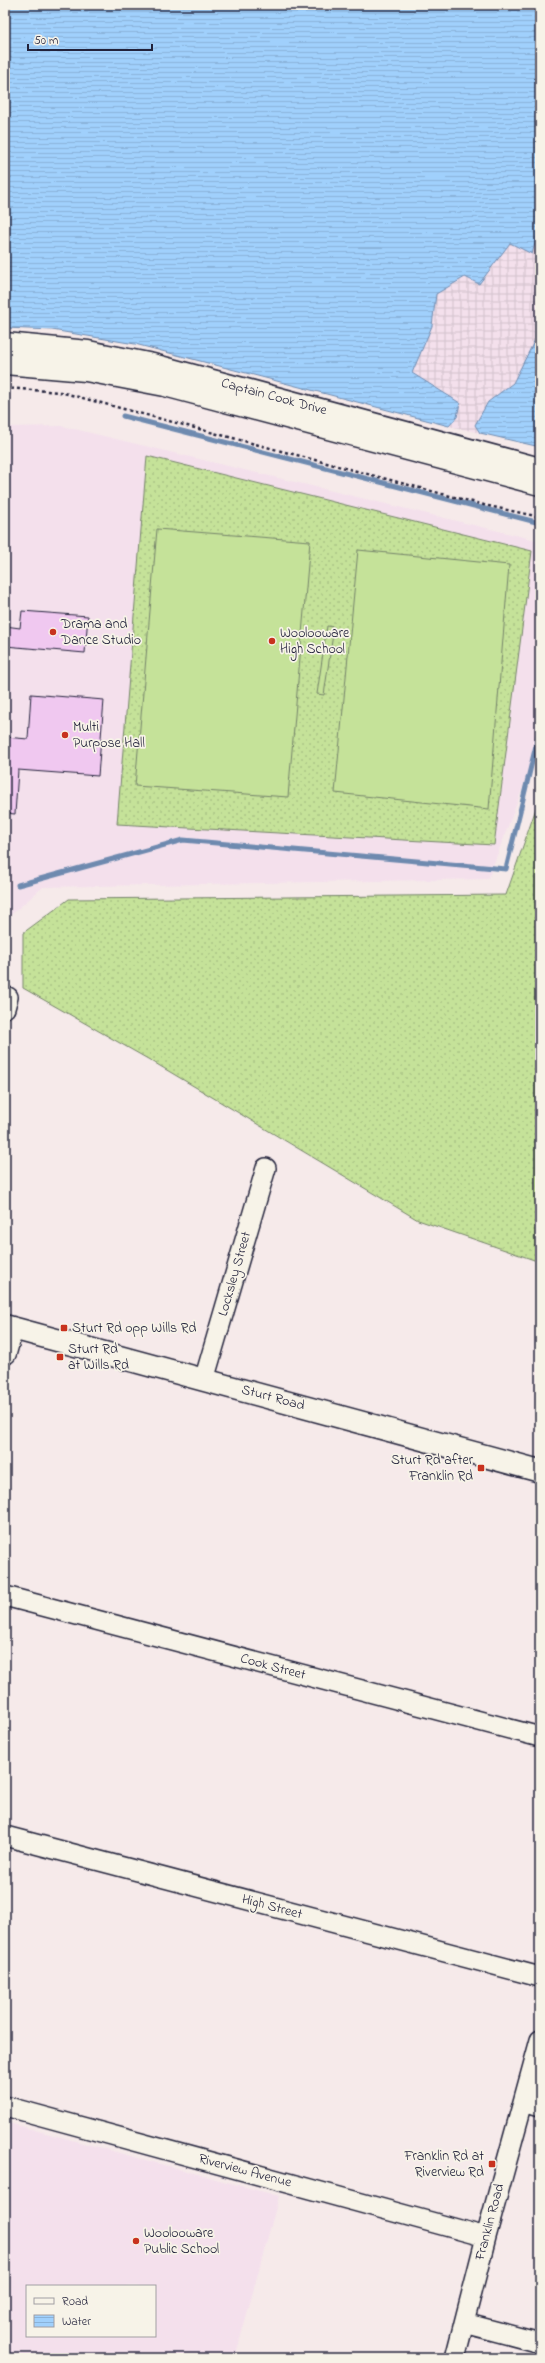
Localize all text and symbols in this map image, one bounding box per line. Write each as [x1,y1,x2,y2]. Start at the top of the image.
scale bar [28,26,152,52]
text: 50 m [34,32,58,50]
street label: Captain Cook Drive [219,373,330,421]
place label: Drama and Dance Studio [60,614,141,651]
place label: Woolooware High School [280,623,350,661]
marker: Drama and Dance Studio [48,627,58,637]
marker: Woolooware High School [267,636,277,646]
place label: Multi Purpose Hall [73,717,145,754]
marker: Multi Purpose Hall [60,730,70,740]
street label: Locksley Street [213,1229,258,1319]
place label: Sturt Rd opp Wills Rd [72,1318,196,1339]
marker: Sturt Rd opp Wills Rd [59,1323,69,1333]
place label: Sturt Rd at Wills Rd [68,1339,129,1376]
marker: Sturt Rd at Wills Rd [55,1352,65,1362]
street label: Sturt Road [239,1379,307,1417]
place label: Sturt Rd after Franklin Rd [391,1450,474,1487]
marker: Sturt Rd after Franklin Rd [476,1463,486,1473]
street label: Cook Street [238,1648,308,1686]
street label: High Street [239,1889,305,1926]
place label: Franklin Rd at Riverview Rd [403,2146,484,2183]
street label: Riverview Avenue [196,2149,295,2194]
marker: Franklin Rd at Riverview Rd [487,2159,497,2169]
street label: Franklin Road [469,2181,510,2264]
place label: Woolooware Public School [144,2223,219,2260]
marker: Woolooware Public School [131,2236,141,2246]
legend [26,2285,156,2337]
text: Road [62,2293,88,2311]
text: Water [62,2313,91,2331]

